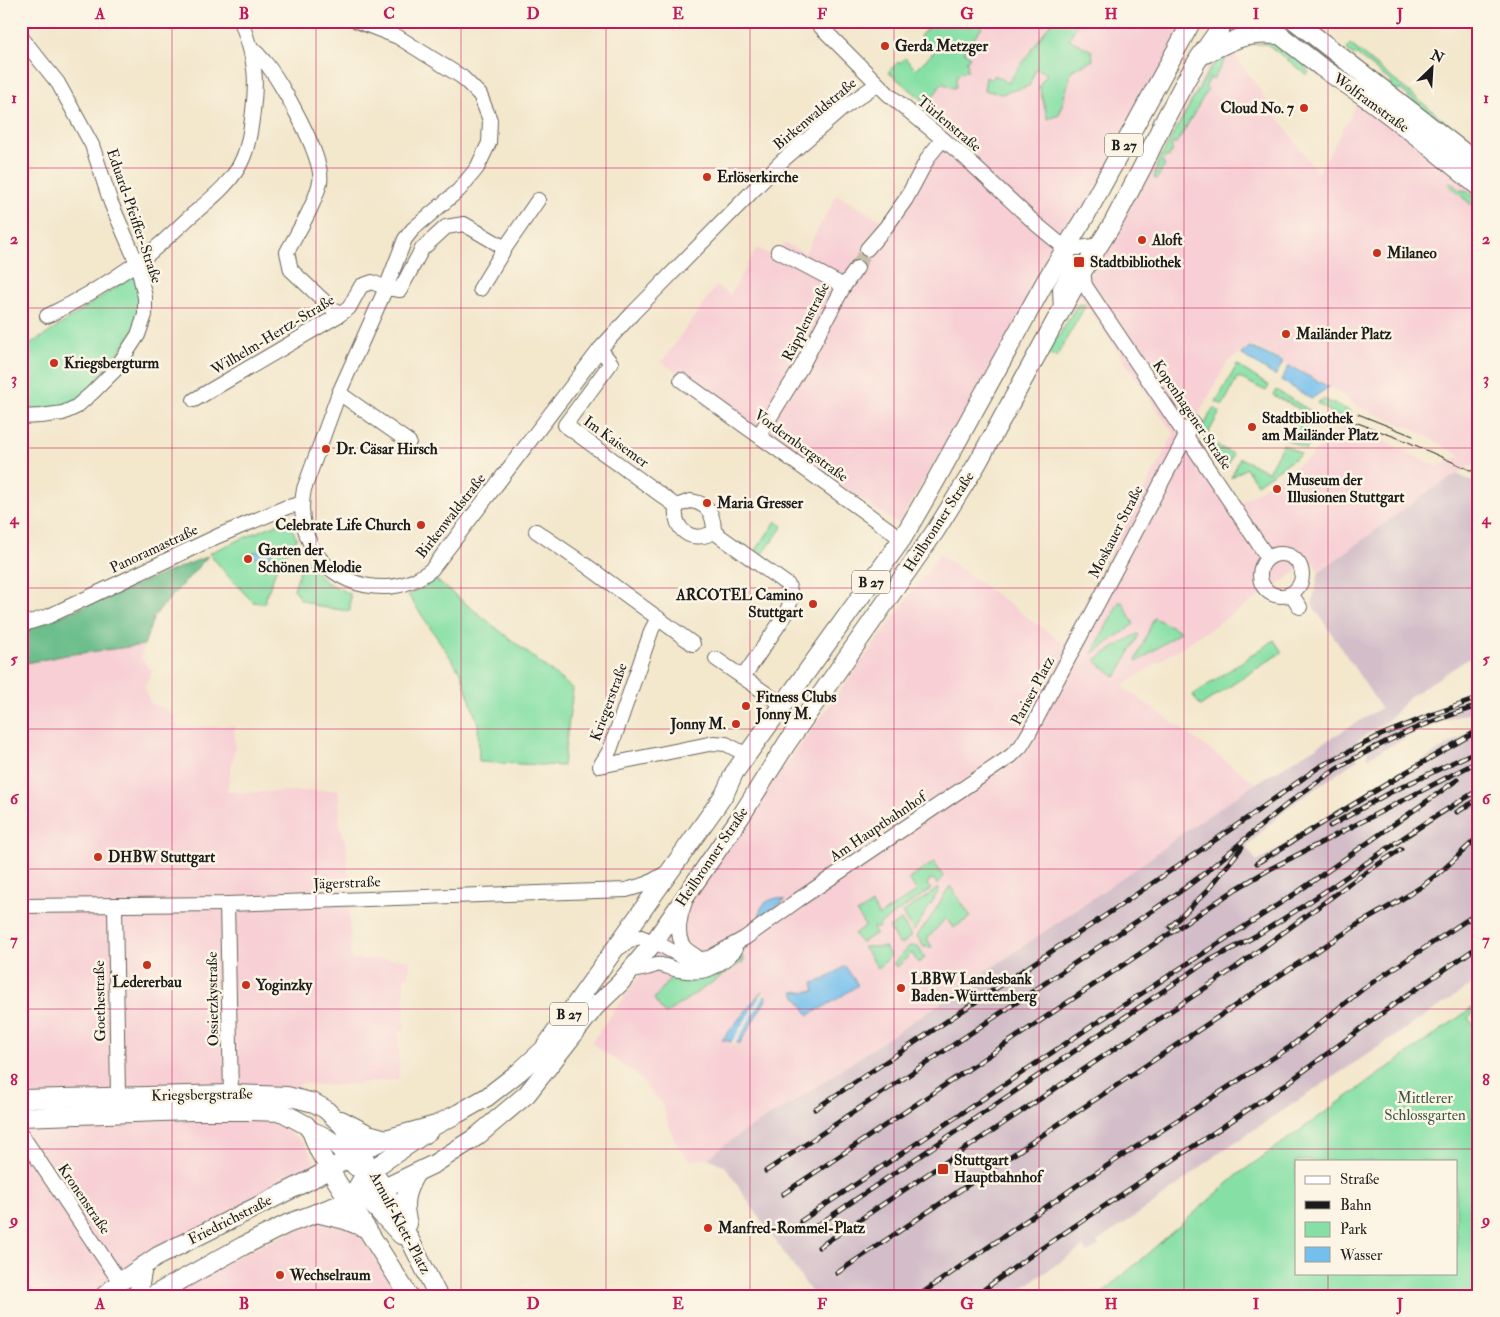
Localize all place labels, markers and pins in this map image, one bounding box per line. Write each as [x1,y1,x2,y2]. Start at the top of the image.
place label: Gerda Metzger [895,37,988,57]
marker: Gerda Metzger [879,40,891,52]
place label: Cloud No. 7 [1220,99,1294,118]
marker: Cloud No. 7 [1298,102,1310,114]
place label: Erlöserkirche [717,168,799,187]
marker: Erlöserkirche [701,171,713,183]
place label: Aloft [1151,231,1182,250]
marker: Aloft [1136,234,1148,246]
place label: Milaneo [1386,244,1438,263]
marker: Milaneo [1371,247,1383,259]
place label: Stadtbibliothek [1090,253,1182,272]
marker: Stadtbibliothek [1072,255,1086,269]
place label: Mailänder Platz [1295,325,1392,344]
marker: Mailänder Platz [1280,328,1292,340]
place label: Kriegsbergturm [64,354,160,374]
marker: Kriegsbergturm [48,357,60,369]
place label: Stadtbibliothek am Mailänder Platz [1262,409,1379,445]
marker: Stadtbibliothek am Mailänder Platz [1246,421,1258,433]
place label: Dr. Cäsar Hirsch [336,440,438,459]
marker: Dr. Cäsar Hirsch [320,443,332,455]
place label: Museum der Illusionen Stuttgart [1286,471,1404,508]
marker: Museum der Illusionen Stuttgart [1271,483,1283,495]
place label: Maria Gresser [716,494,803,513]
marker: Maria Gresser [701,497,713,509]
place label: Celebrate Life Church [275,516,411,535]
marker: Celebrate Life Church [415,519,427,531]
place label: Garten der Schönen Melodie [258,541,362,577]
marker: Garten der Schönen Melodie [242,553,254,565]
place label: ARCOTEL Camino Stuttgart [675,586,804,623]
marker: ARCOTEL Camino Stuttgart [807,598,819,610]
place label: Fitness Clubs Jonny M. [755,688,836,725]
marker: Fitness Clubs Jonny M. [740,700,752,712]
place label: Jonny M. [670,715,726,735]
marker: Jonny M. [730,718,742,730]
place label: DHBW Stuttgart [108,848,215,868]
marker: DHBW Stuttgart [92,851,104,863]
marker: Ledererbau [141,959,153,971]
place label: LBBW Landesbank Baden-Württemberg [911,970,1037,1007]
place label: Ledererbau [112,973,182,992]
place label: Yoginzky [255,976,314,996]
marker: Yoginzky [240,979,252,991]
marker: LBBW Landesbank Baden-Württemberg [895,982,907,994]
place label: Stuttgart Hauptbahnhof [954,1151,1045,1188]
marker: Stuttgart Hauptbahnhof [936,1162,950,1176]
place label: Manfred-Rommel-Platz [717,1219,866,1238]
marker: Manfred-Rommel-Platz [702,1222,714,1234]
place label: Wechselraum [289,1266,371,1285]
marker: Wechselraum [274,1269,286,1281]

